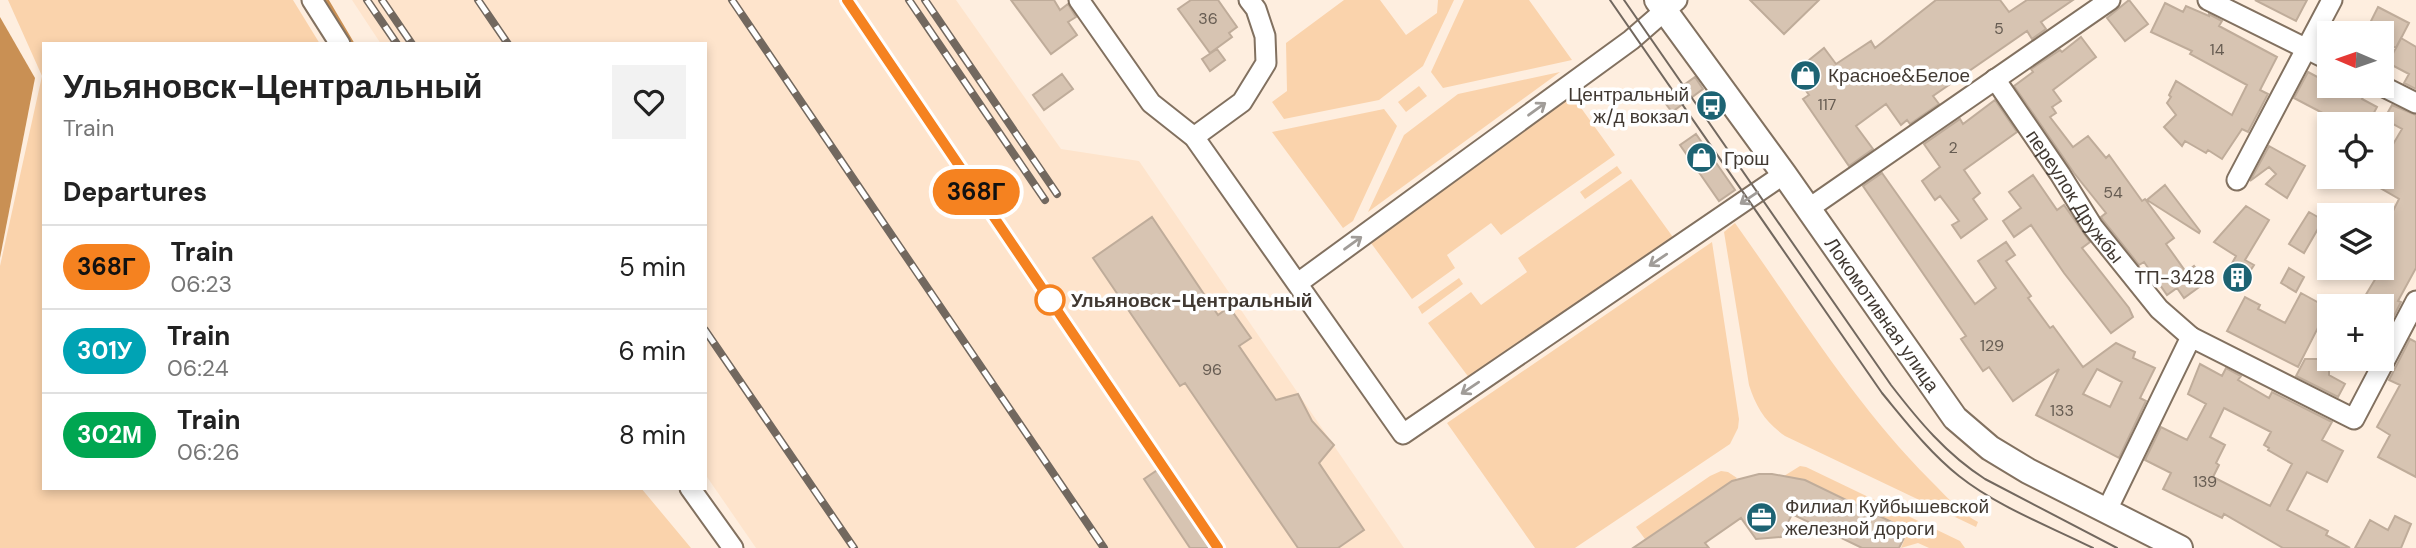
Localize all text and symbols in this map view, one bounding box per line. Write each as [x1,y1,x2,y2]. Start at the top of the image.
house number: 36 [1198,8,1218,29]
house number: 5 [1994,18,2004,39]
north arrow [2317,21,2394,98]
map controls [2317,21,2394,371]
house number: 14 [2210,39,2225,60]
shop icon: Красное&Белое [1788,58,1822,92]
place label: Красное&Белое [1828,63,1970,88]
text: Ульяновск-Центральный [63,65,483,108]
button: heart [612,65,686,139]
place label: Центральный ж/д вокзал [1568,82,1689,129]
bus stop icon: Центральный ж/д вокзал [1695,88,1729,122]
house number: 117 [1818,94,1836,115]
one-way arrow [1527,101,1545,116]
button: locate [2317,112,2394,189]
text: Train [63,113,114,143]
street label: переулок Дружбы [2021,125,2130,268]
house number: 2 [1948,137,1958,158]
shop icon: Грош [1684,141,1718,175]
place label: Грош [1724,146,1770,171]
line badge: 368Г [927,169,1025,215]
text: Departures [63,175,207,209]
text: 368Г [947,176,1005,207]
house number: 54 [2103,182,2123,203]
one-way arrow [1740,191,1759,205]
button: layers [2317,203,2394,280]
street label: Локомотивная улица [1820,232,1946,397]
text: Train [171,235,234,269]
one-way arrow [1343,236,1362,250]
text: 5 min [619,250,686,284]
text: 368Г [77,251,136,282]
one-way arrow [1649,253,1668,267]
building icon: ТП-3428 [2221,260,2255,294]
place label: ТП-3428 [2135,265,2215,290]
text: 06:23 [171,269,232,299]
marker: Ульяновск-Центральный [1035,285,1065,315]
place label: Ульяновск-Центральный [1071,288,1313,313]
button: + [2317,294,2394,371]
text: Train [167,319,230,353]
text: 6 min [618,334,686,368]
text: 301У [77,335,132,366]
house number: 129 [1980,335,2004,356]
text: 06:24 [167,353,229,383]
house number: 96 [1202,359,1222,380]
one-way arrow [1461,381,1480,395]
house number: 133 [2050,400,2074,421]
text: Train [177,403,240,437]
text: 8 min [619,418,686,452]
text: 302М [77,419,142,450]
text: 06:26 [177,437,240,467]
house number: 139 [2193,471,2217,492]
place label: Филиал Куйбышевской железной дороги [1785,494,1989,541]
office icon: Филиал Куйбышевской железной дороги [1745,500,1779,534]

